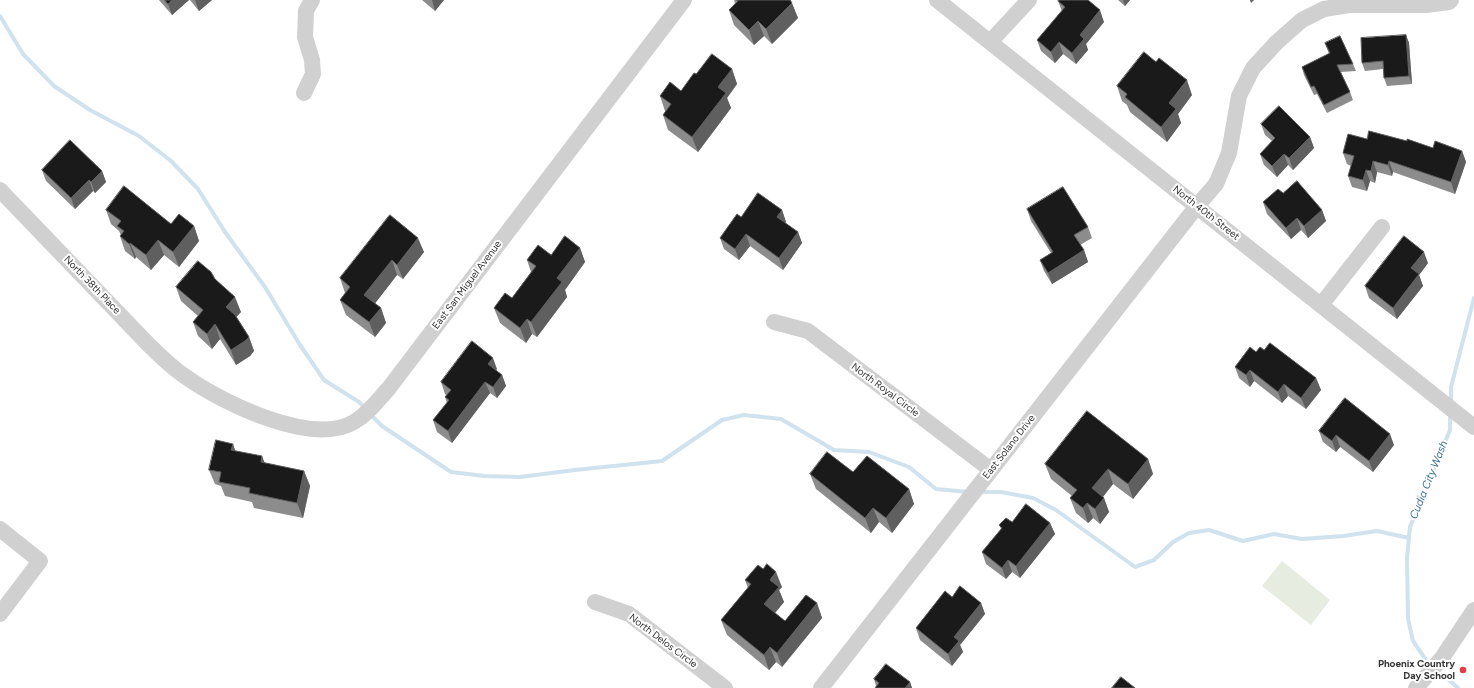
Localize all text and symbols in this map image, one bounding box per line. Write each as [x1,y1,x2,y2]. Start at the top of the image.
street label: North 40th Street [1170,183,1242,243]
street label: East San Miguel Avenue [430,239,504,331]
street label: North 38th Place [61,253,123,317]
street label: North Royal Circle [849,361,921,419]
street label: East Solano Drive [980,413,1038,481]
water label: Cudia City Wash [1407,439,1451,521]
street label: North Delos Circle [627,611,699,671]
place label: Phoenix Country Day School [1378,658,1455,682]
marker: Phoenix Country Day School [1458,665,1468,675]

